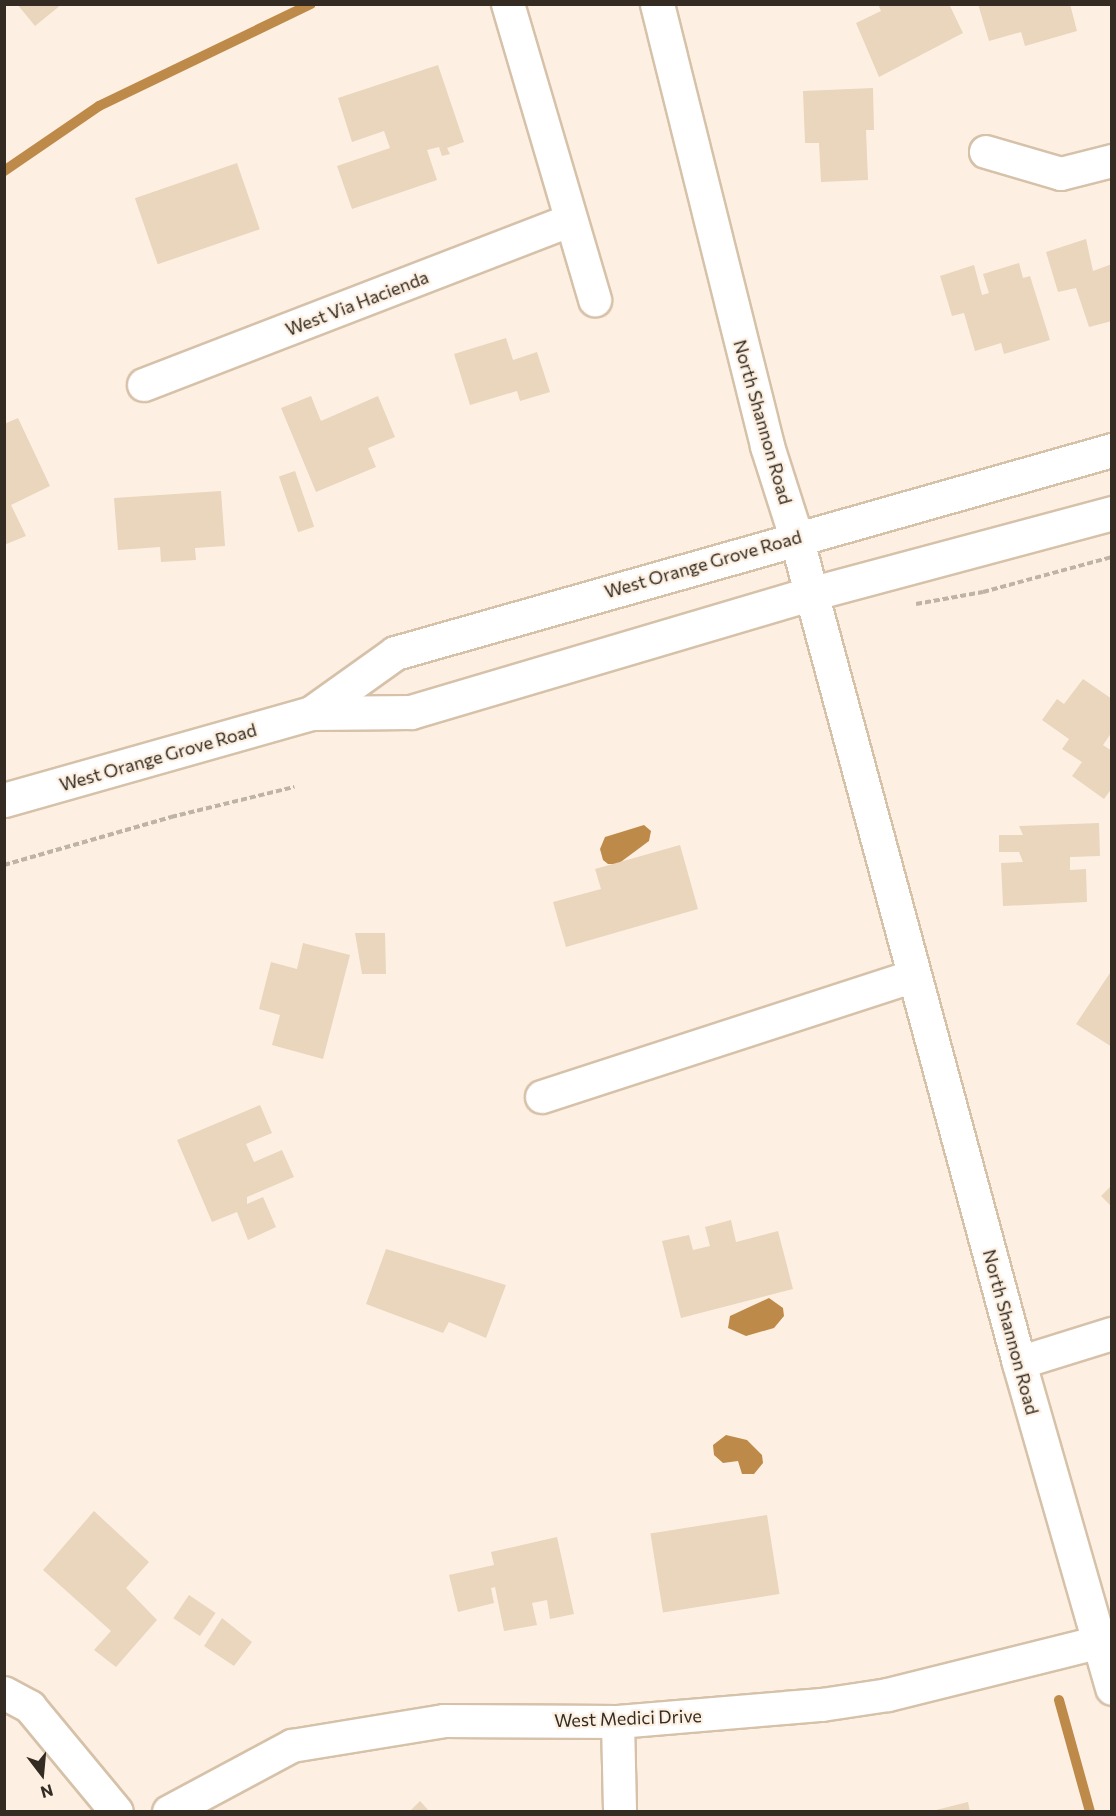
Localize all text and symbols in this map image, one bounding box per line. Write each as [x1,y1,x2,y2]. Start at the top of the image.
street label: West Via Hacienda [282,266,432,340]
street label: North Shannon Road [729,337,797,507]
street label: West Orange Grove Road [602,526,804,602]
street label: West Orange Grove Road [57,719,259,795]
street label: North Shannon Road [979,1247,1043,1417]
street label: West Medici Drive [554,1705,702,1731]
north arrow [12,1744,72,1804]
text: N [39,1781,55,1803]

